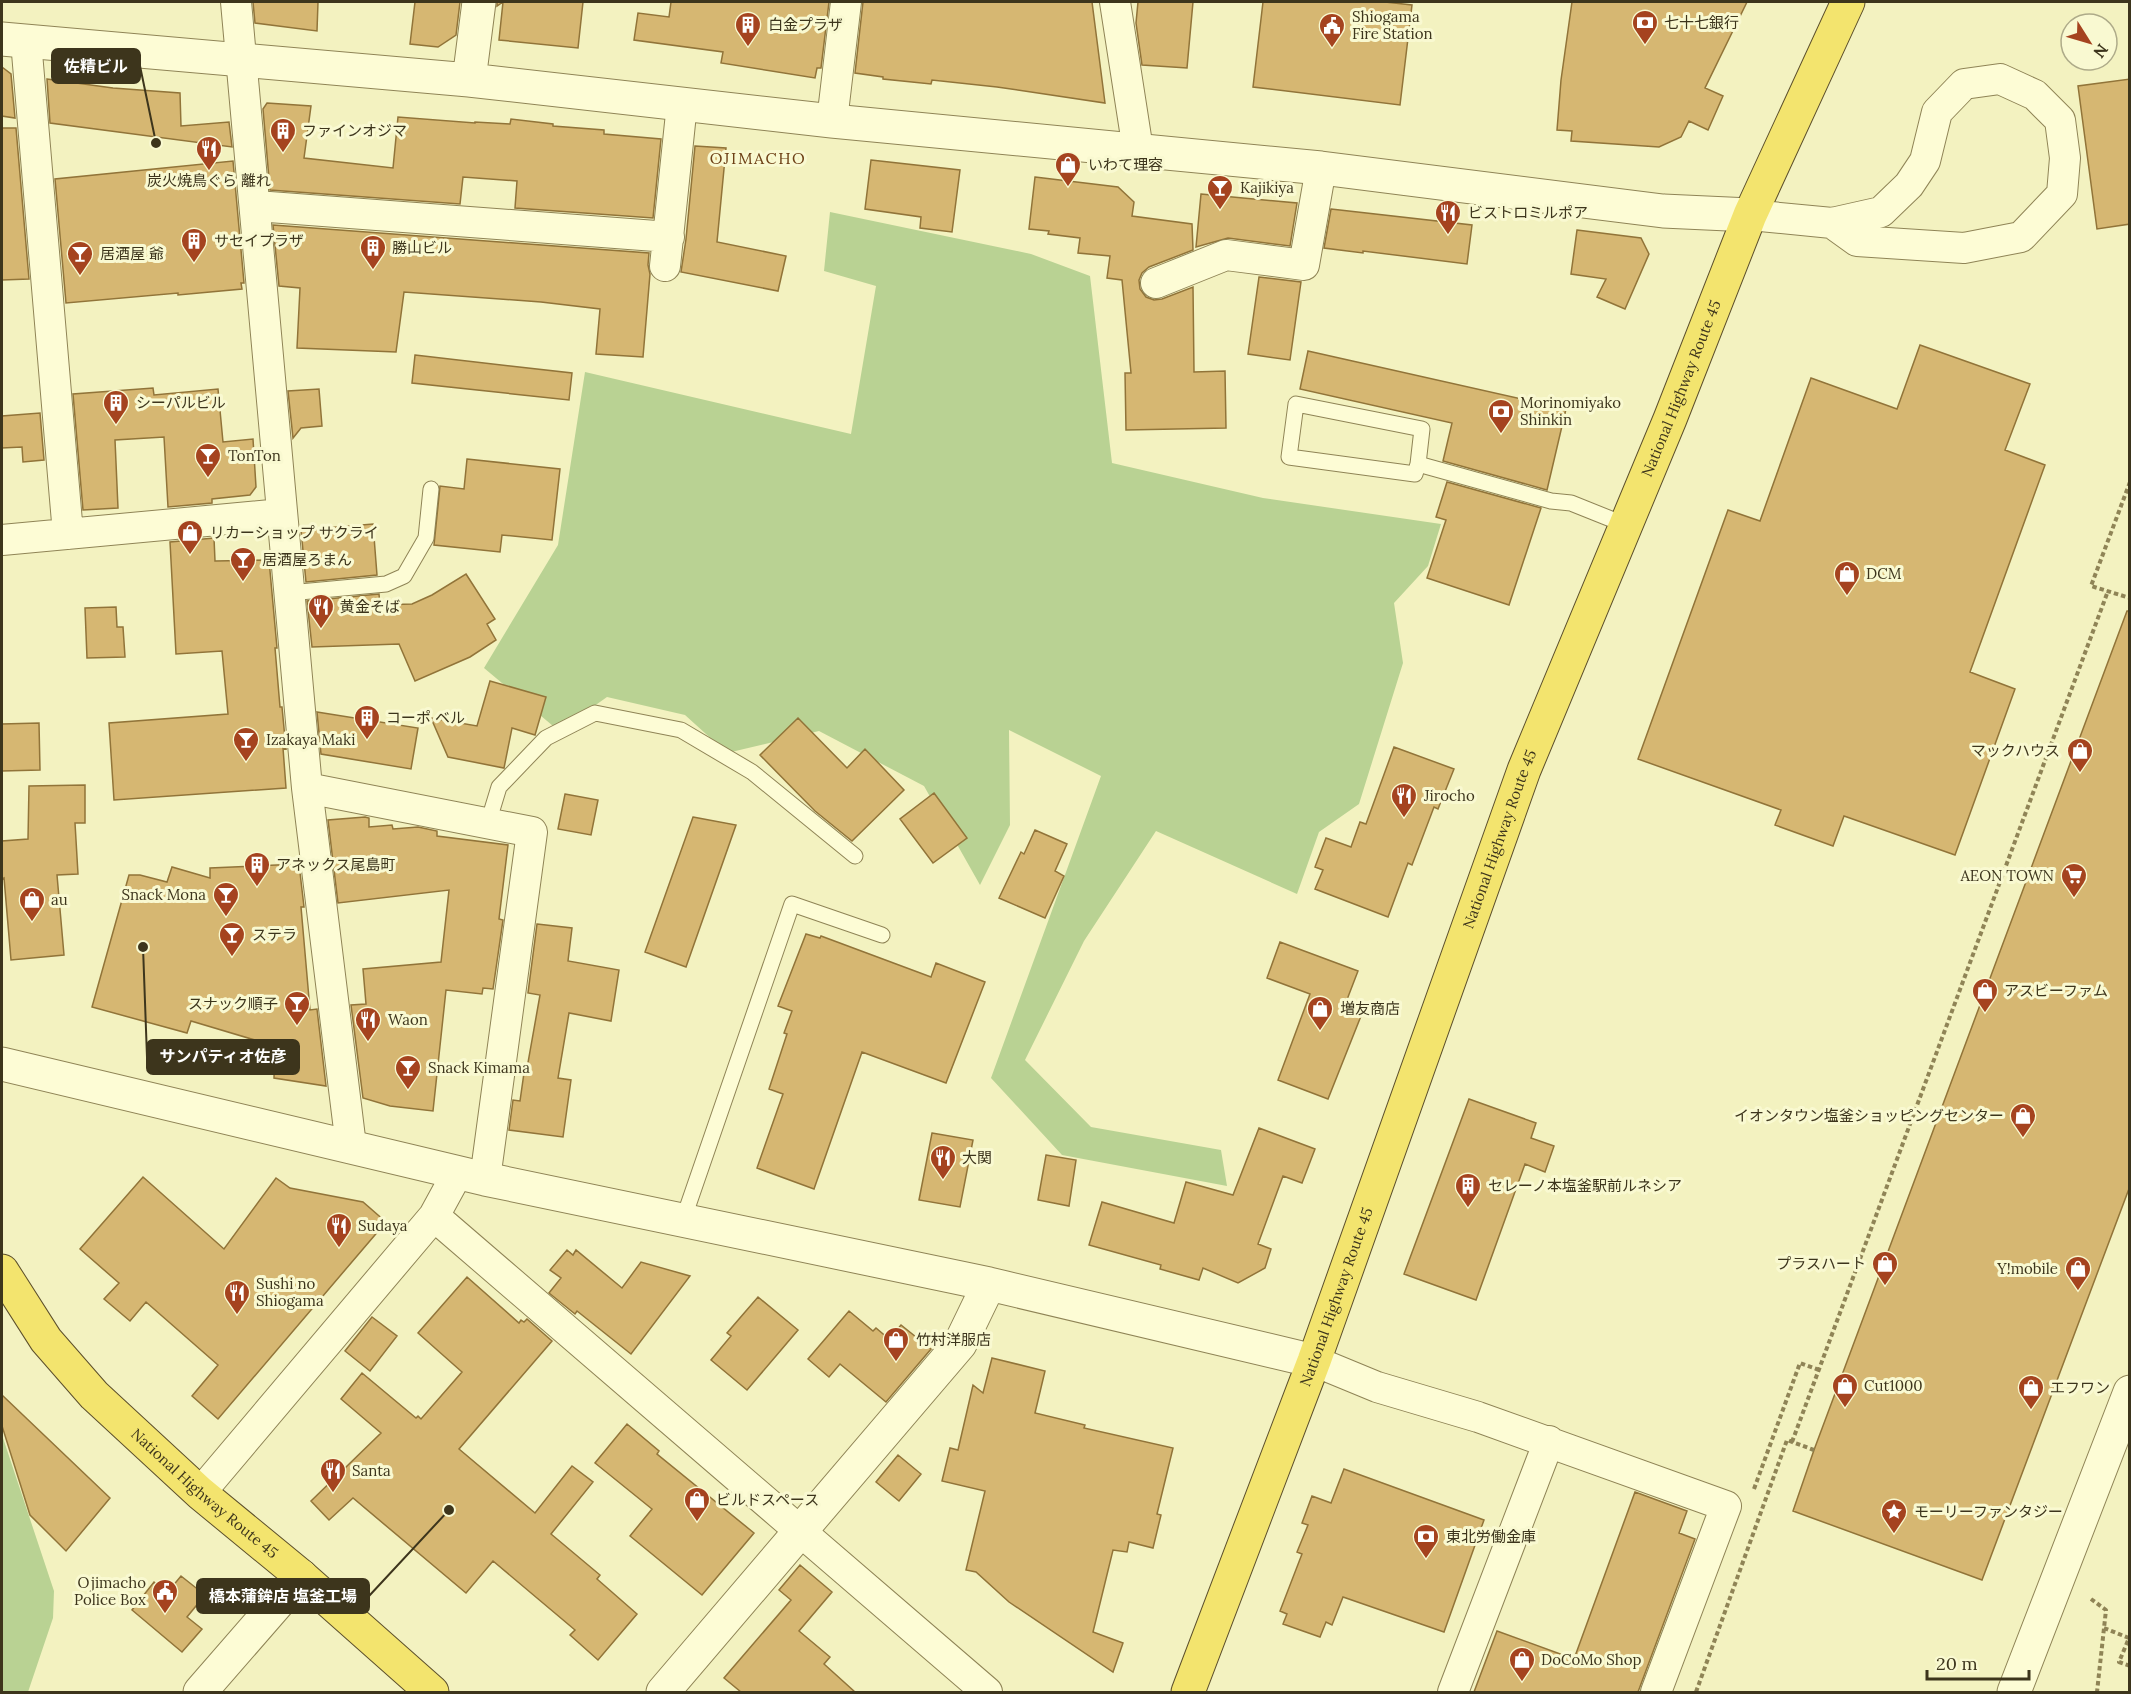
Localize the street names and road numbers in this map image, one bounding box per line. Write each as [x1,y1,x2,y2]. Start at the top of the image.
street label: National Highway Route 45 [1637,297,1725,480]
street label: National Highway Route 45 [1458,747,1540,931]
street label: National Highway Route 45 [1295,1205,1377,1389]
street label: National Highway Route 45 [127,1424,282,1562]

